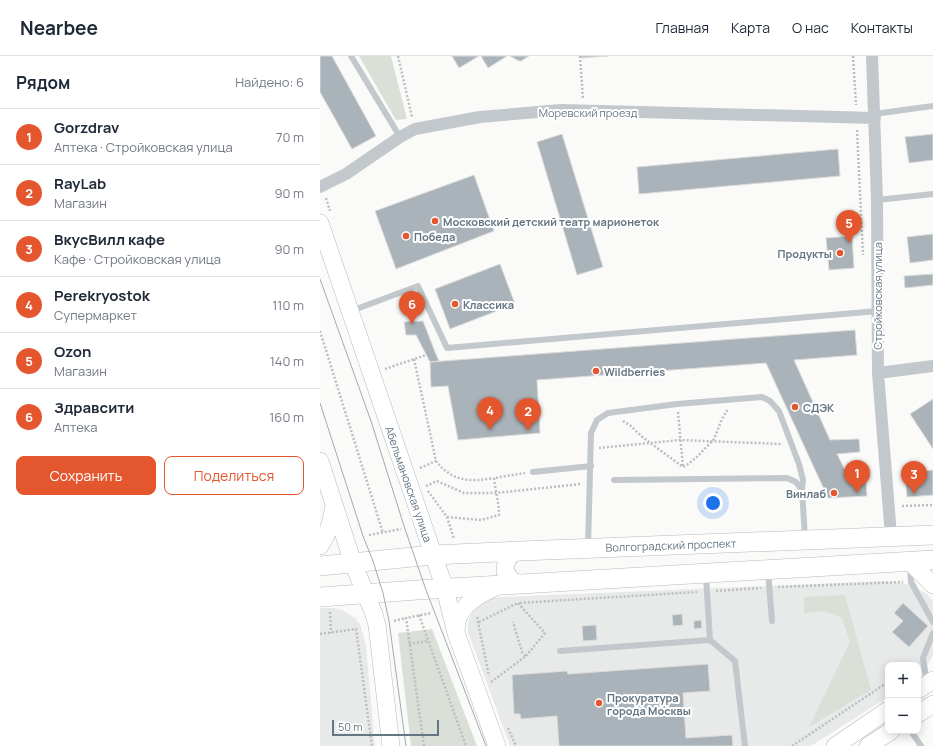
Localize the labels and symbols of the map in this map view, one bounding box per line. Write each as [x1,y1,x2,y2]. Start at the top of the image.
street label: Моревский проезд [539,105,638,120]
pin: 5 [836,210,862,243]
place label: Московский детский театр марионеток [443,214,660,229]
marker: Московский детский театр марионеток [430,216,440,226]
place label: Победа [414,229,455,244]
marker: Победа [401,231,411,241]
street label: Стройковская улица [870,242,885,350]
place label: Продукты [777,246,832,261]
marker: Продукты [835,248,845,258]
pin: 6 [399,291,425,324]
place label: Классика [463,297,514,312]
marker: Классика [450,299,460,309]
place label: Wildberries [604,364,665,379]
marker: Wildberries [591,366,601,376]
pin: 4 [477,397,503,430]
pin: 2 [515,398,541,431]
place label: СДЭК [803,400,835,415]
marker: СДЭК [790,402,800,412]
street label: Абельмановская улица [382,424,436,544]
pin: 1 [844,460,870,493]
pin: 3 [901,461,927,494]
place label: Винлаб [786,486,826,501]
marker: Винлаб [829,488,839,498]
your location [703,493,723,513]
street label: Волгоградский проспект [605,535,737,555]
place label: Прокуратура города Москвы [607,690,691,718]
marker: Прокуратура города Москвы [594,698,604,708]
scale bar [332,718,439,737]

